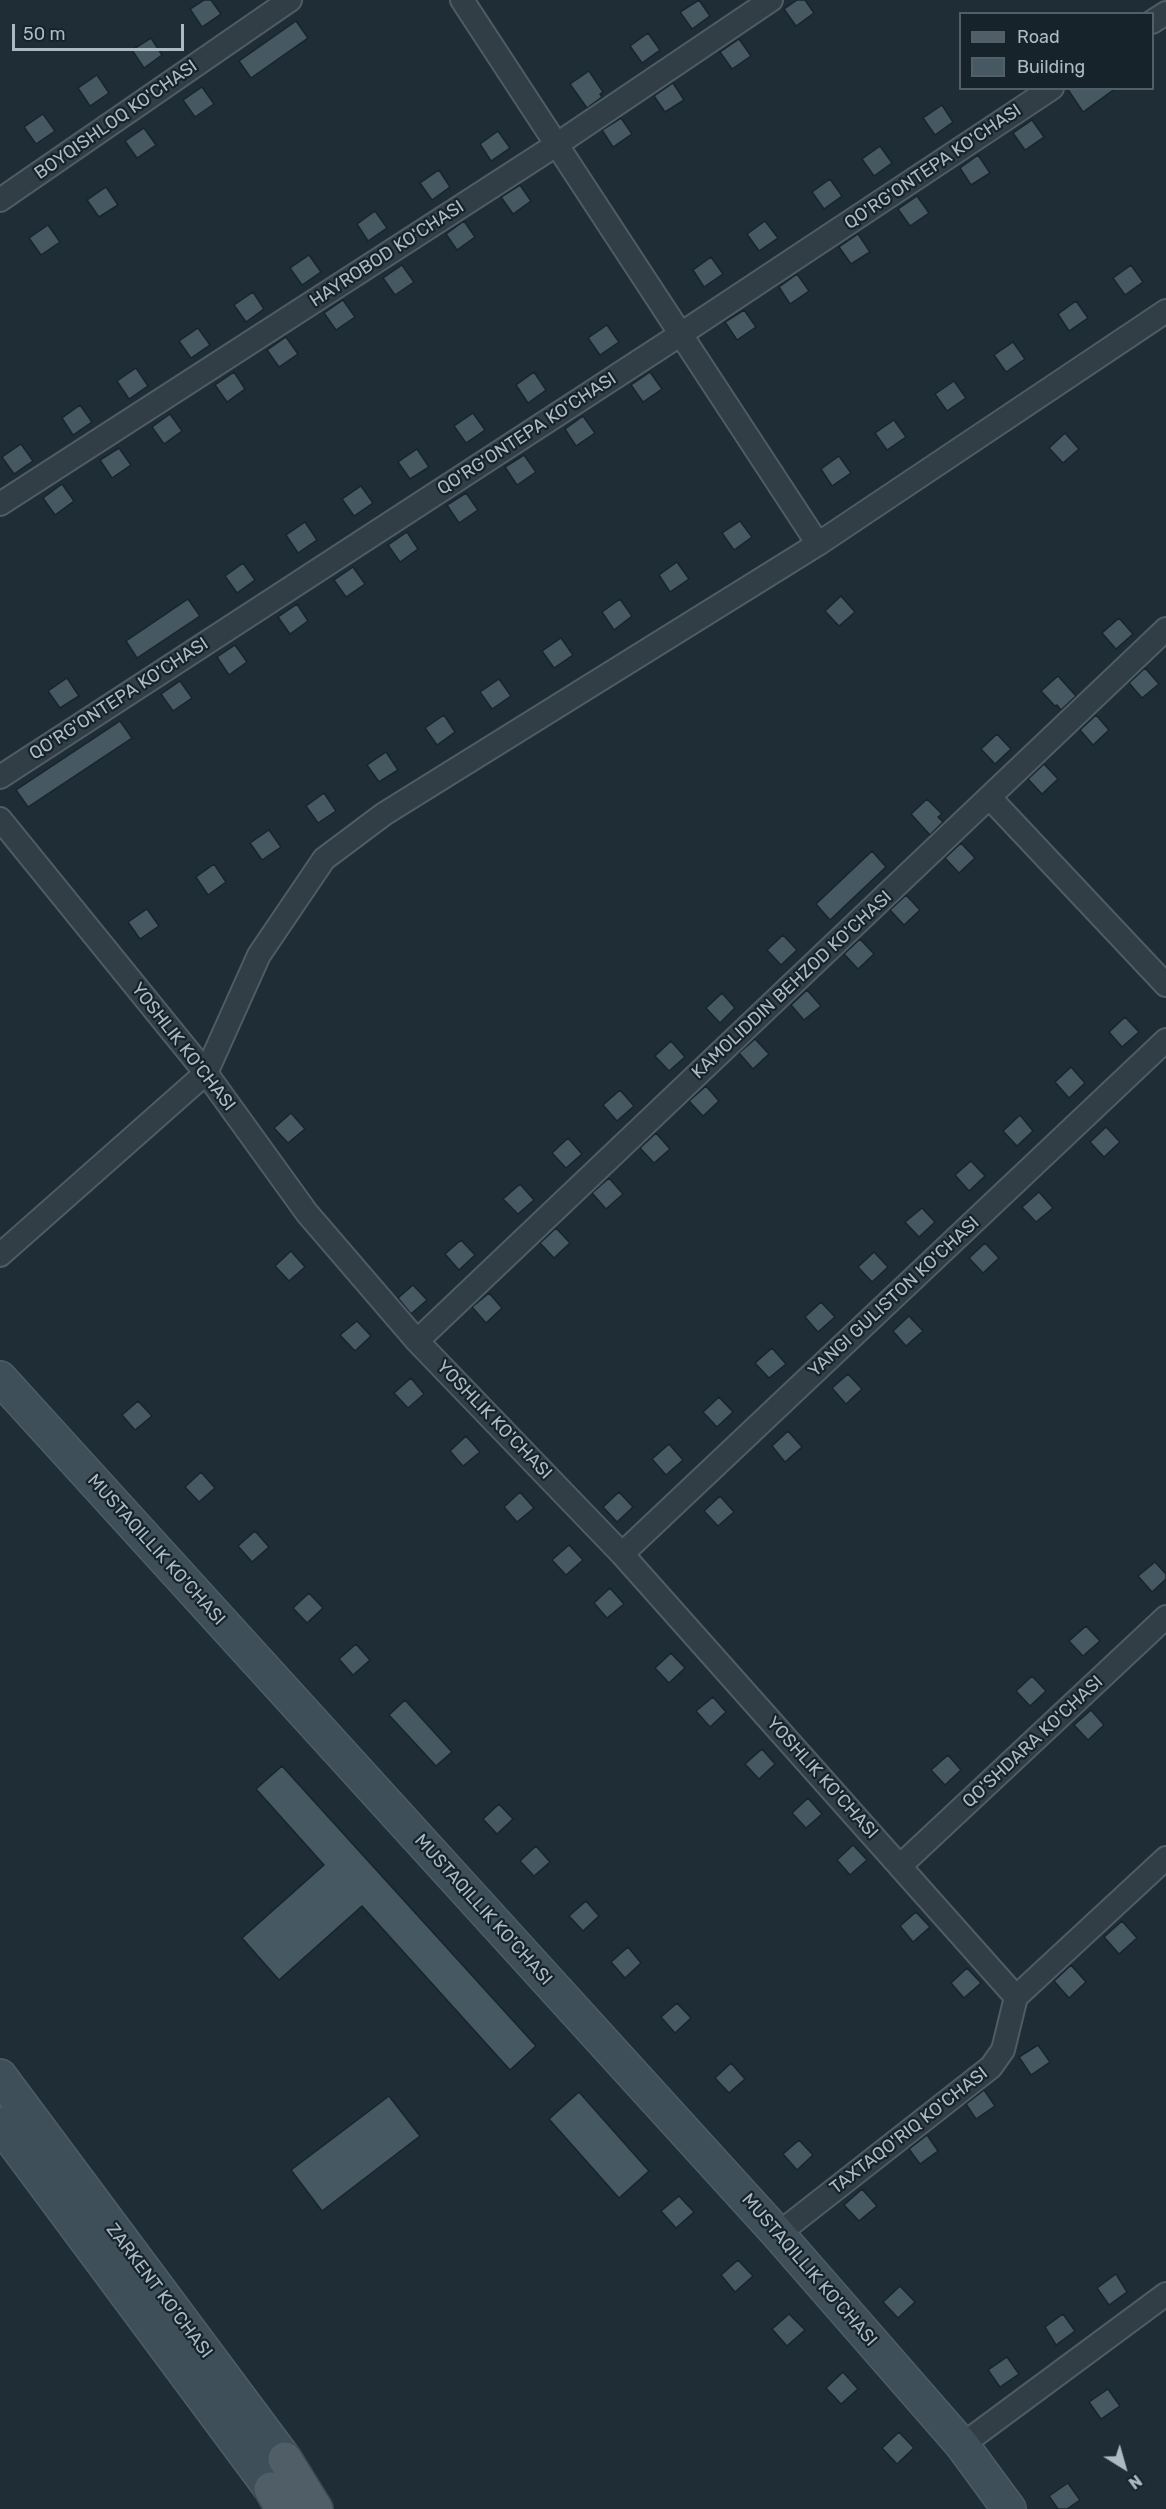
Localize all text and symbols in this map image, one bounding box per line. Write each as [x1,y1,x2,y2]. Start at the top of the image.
scale bar [15,12,188,50]
legend [959,12,1154,90]
text: 50 m [23,23,66,45]
text: Road [1017,26,1060,48]
street label: BOYQISHLOQ KO'CHASI [30,56,202,184]
text: Building [1017,56,1085,78]
street label: QO'RG'ONTEPA KO'CHASI [840,100,1026,234]
street label: HAYROBOD KO'CHASI [306,196,468,312]
street label: QO'RG'ONTEPA KO'CHASI [434,368,620,500]
street label: QO'RG'ONTEPA KO'CHASI [26,633,212,765]
street label: KAMOLIDDIN BEHZOD KO'CHASI [688,887,896,1083]
street label: YOSHLIK KO'CHASI [126,979,240,1115]
street label: YANGI GULISTON KO'CHASI [804,1212,984,1382]
street label: YOSHLIK KO'CHASI [432,1356,556,1484]
street label: MUSTAQILLIK KO'CHASI [83,1470,229,1630]
street label: QO'SHDARA KO'CHASI [958,1671,1108,1813]
street label: YOSHLIK KO'CHASI [762,1713,882,1843]
street label: MUSTAQILLIK KO'CHASI [410,1830,556,1990]
street label: TAXTAQO'RIQ KO'CHASI [826,2063,992,2199]
street label: MUSTAQILLIK KO'CHASI [737,2189,881,2351]
street label: ZARKENT KO'CHASI [101,2219,217,2363]
north arrow [1094,2437,1154,2497]
text: N [1125,2471,1145,2493]

